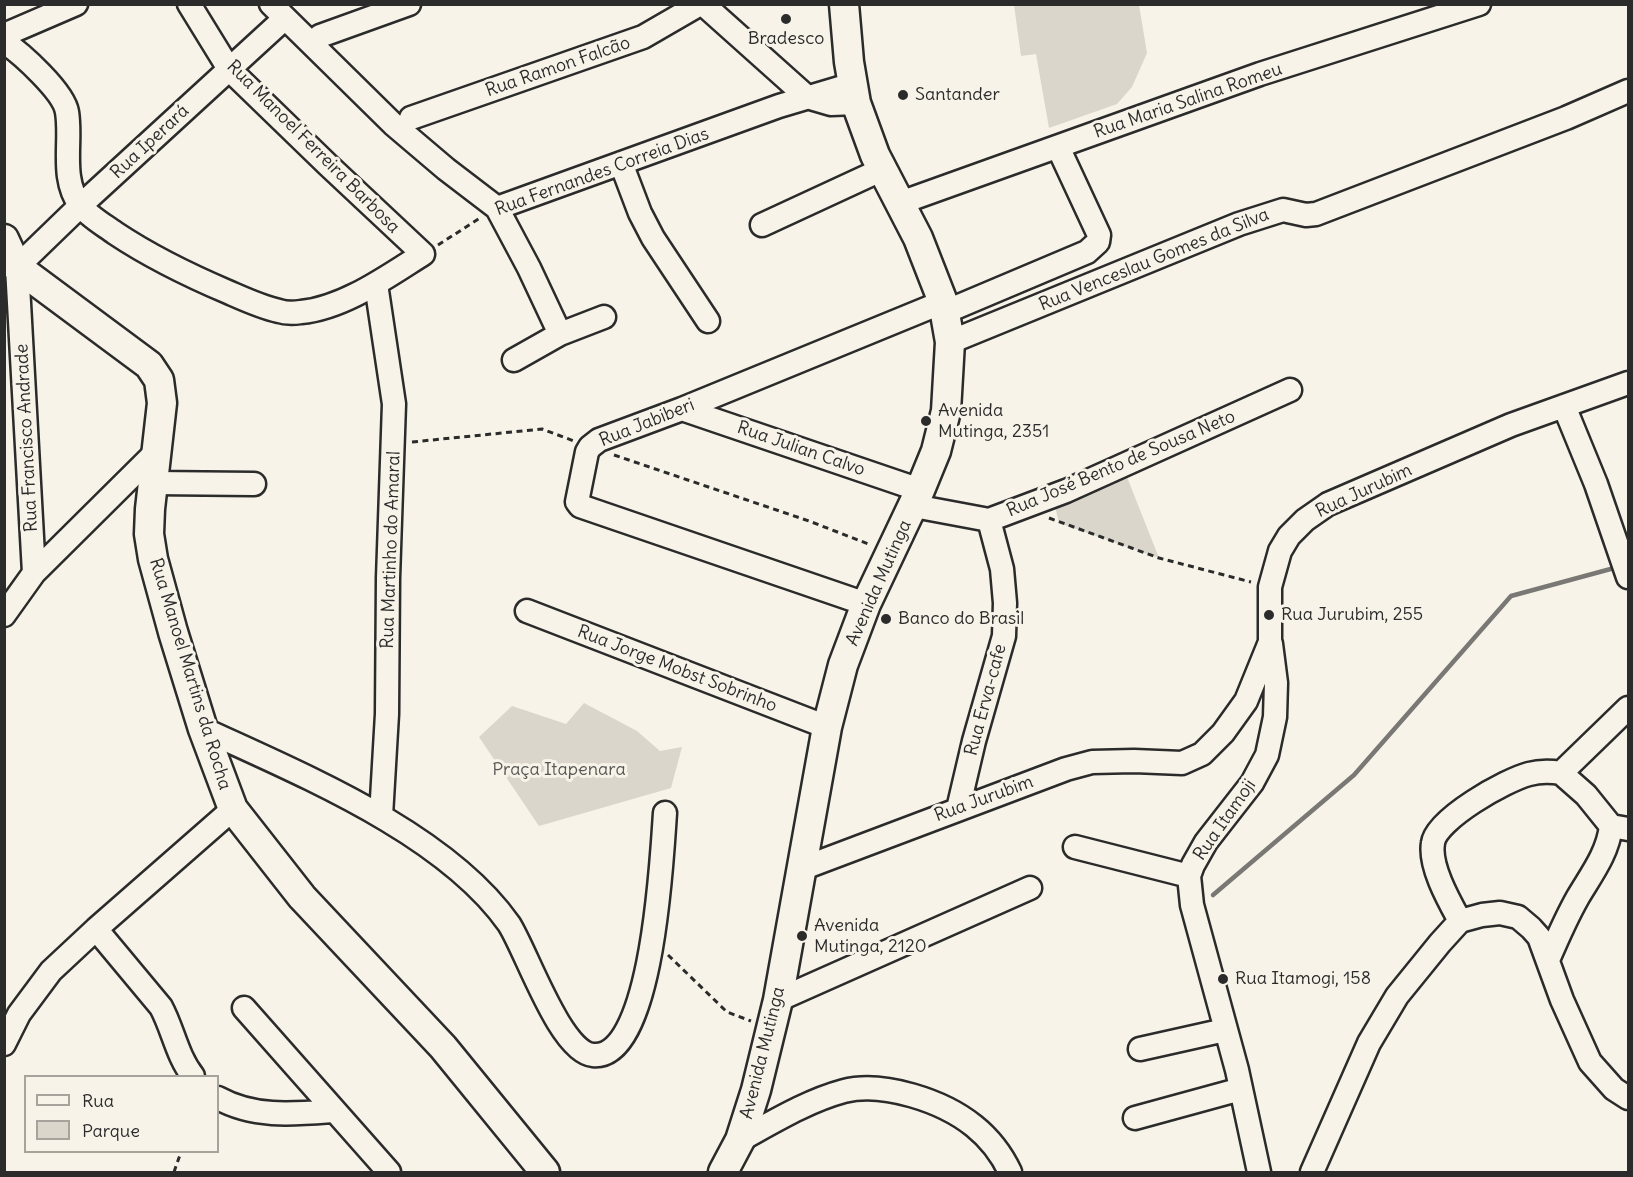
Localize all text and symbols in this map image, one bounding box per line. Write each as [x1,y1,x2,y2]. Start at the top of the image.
marker: Bradesco [779,12,793,26]
place label: Bradesco [748,28,824,50]
street label: Rua Ramon Falcão [483,32,633,102]
street label: Rua Manoel Ferreira Barbosa [222,56,404,238]
street label: Rua Maria Salina Romeu [1091,59,1285,143]
place label: Santander [915,84,1000,106]
marker: Santander [896,88,910,102]
street label: Rua Iperará [106,100,194,184]
street label: Rua Fernandes Correia Dias [492,123,712,221]
street label: Rua Venceslau Gomes da Silva [1036,204,1272,316]
street label: Rua Francisco Andrade [11,343,43,533]
street label: Rua Jabiberi [596,394,698,452]
place label: Avenida Mutinga, 2351 [938,400,1049,442]
street label: Rua José Bento de Sousa Neto [1004,406,1238,522]
marker: Avenida Mutinga, 2351 [919,414,933,428]
street label: Rua Julian Calvo [734,417,868,481]
street label: Rua Martinho do Amaral [377,451,405,649]
street label: Rua Jurubim [1312,459,1416,523]
street label: Avenida Mutinga [842,517,916,649]
street label: Rua Manoel Martins da Rocha [144,556,236,792]
place label: Rua Jurubim, 255 [1281,604,1423,626]
place label: Banco do Brasil [898,608,1024,630]
marker: Rua Jurubim, 255 [1262,608,1276,622]
marker: Banco do Brasil [879,612,893,626]
street label: Rua Jorge Mobst Sobrinho [574,621,780,717]
street label: Rua Erva-cafe [961,642,1011,758]
park label: Praça Itapenara [492,759,626,781]
street label: Rua Jurubim [932,771,1036,827]
street label: Rua Itamoji [1189,775,1261,865]
place label: Avenida Mutinga, 2120 [814,915,927,958]
marker: Avenida Mutinga, 2120 [795,929,809,943]
place label: Rua Itamogi, 158 [1235,968,1371,990]
marker: Rua Itamogi, 158 [1216,972,1230,986]
street label: Avenida Mutinga [736,985,790,1121]
legend [24,1075,219,1153]
text: Rua [82,1089,114,1112]
text: Parque [82,1119,140,1142]

